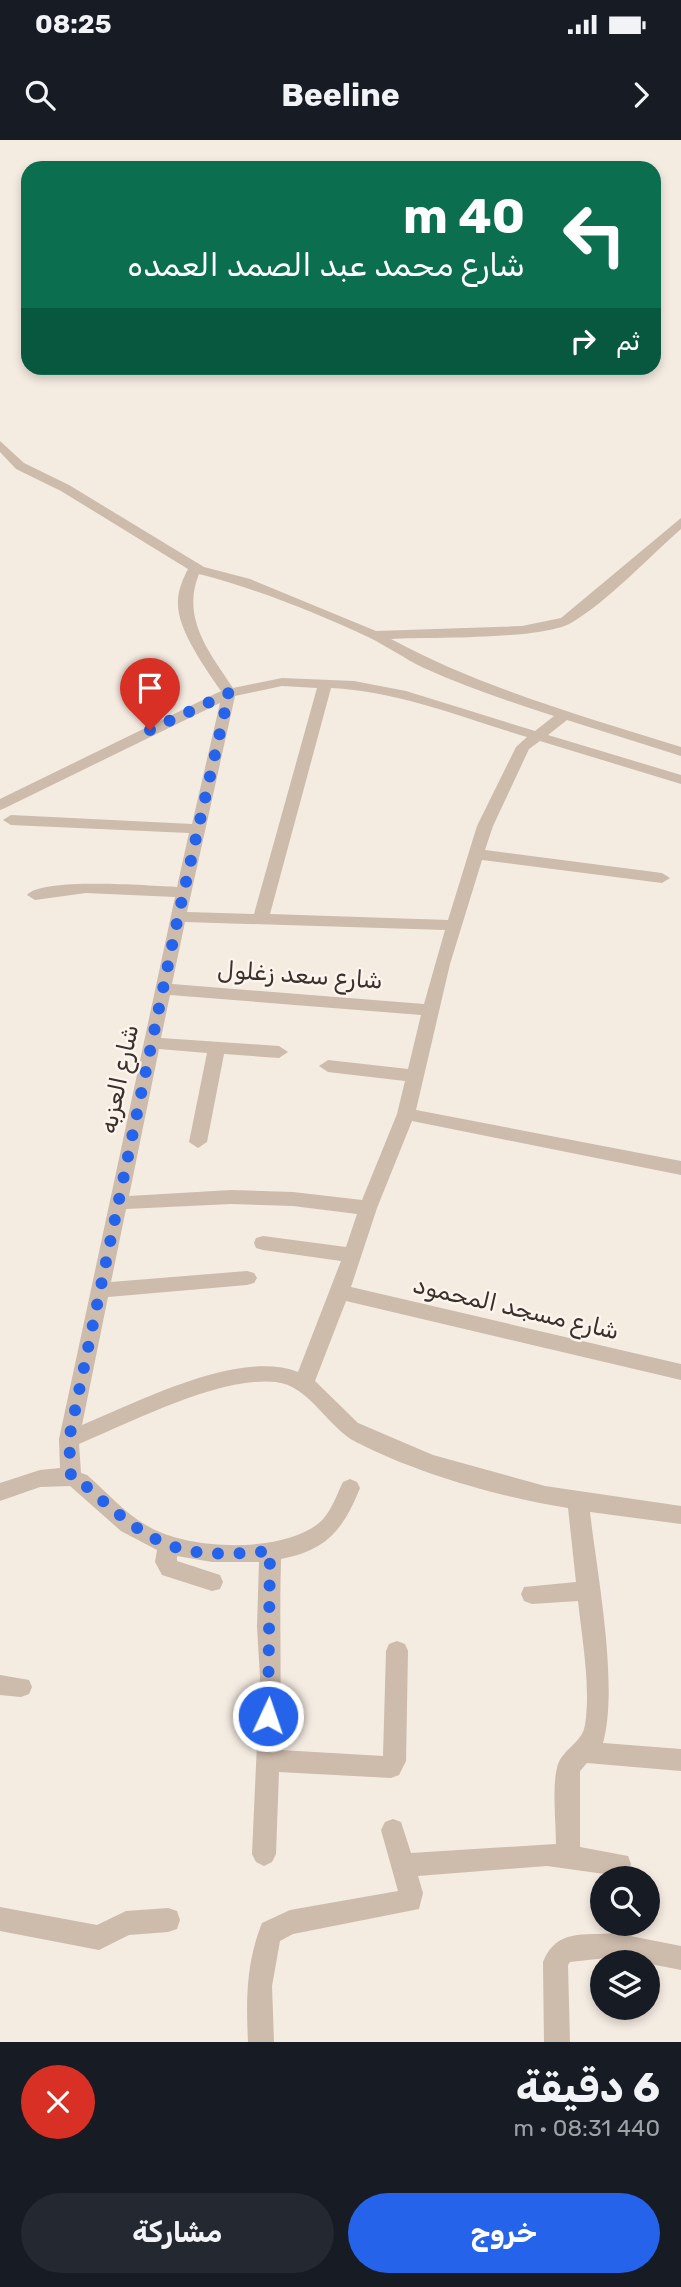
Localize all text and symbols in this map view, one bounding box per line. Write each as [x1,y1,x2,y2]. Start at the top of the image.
text: 08:25 [35,9,112,40]
icon: search [21,76,59,114]
text: Beeline [281,76,400,114]
icon: forward [622,76,660,114]
text: 40 m [403,187,525,245]
icon: left [549,189,640,280]
text: شارع محمد عبد الصمد العمده [127,246,525,284]
icon: right [564,322,602,360]
text: ثم [616,326,640,357]
pin [120,658,180,730]
icon: arrive [131,669,169,707]
street label: شارع سعد زغلول [216,955,384,997]
street label: شارع العزبه [94,1022,146,1136]
street label: شارع مسجد المحمود [410,1271,622,1347]
position arrow [231,1679,305,1753]
map controls [590,1866,660,2020]
button: search [590,1866,660,1936]
button: layers [590,1950,660,2020]
text: 6 دقيقة [516,2063,660,2113]
button: close [21,2065,95,2139]
text: 440 m · 08:31 [514,2114,660,2142]
button: مشاركة [21,2193,334,2273]
button: خروج [348,2193,660,2273]

